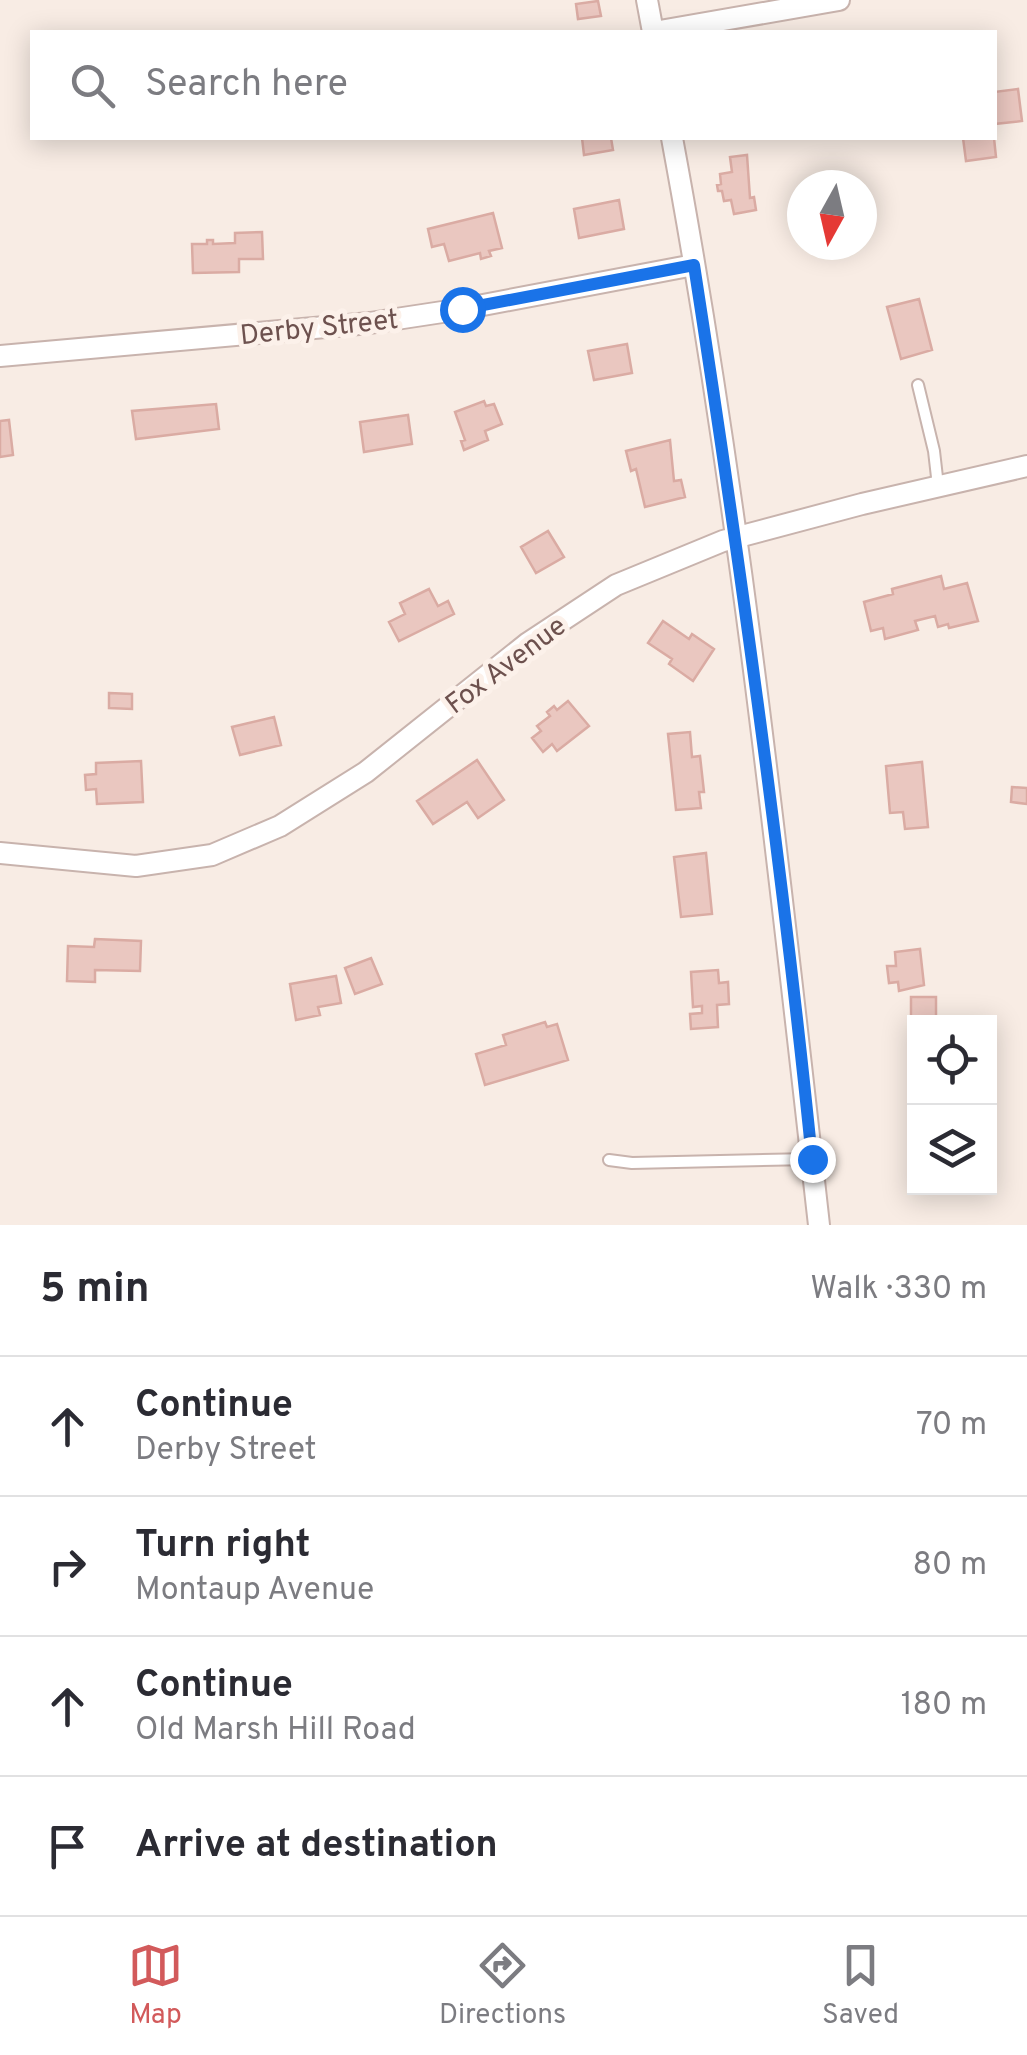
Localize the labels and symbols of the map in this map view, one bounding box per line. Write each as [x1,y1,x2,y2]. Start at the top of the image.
north arrow [787,170,877,260]
route start [440,287,486,333]
street label: Derby Street [238,303,400,355]
street label: Fox Avenue [439,609,574,724]
route end [790,1137,836,1183]

